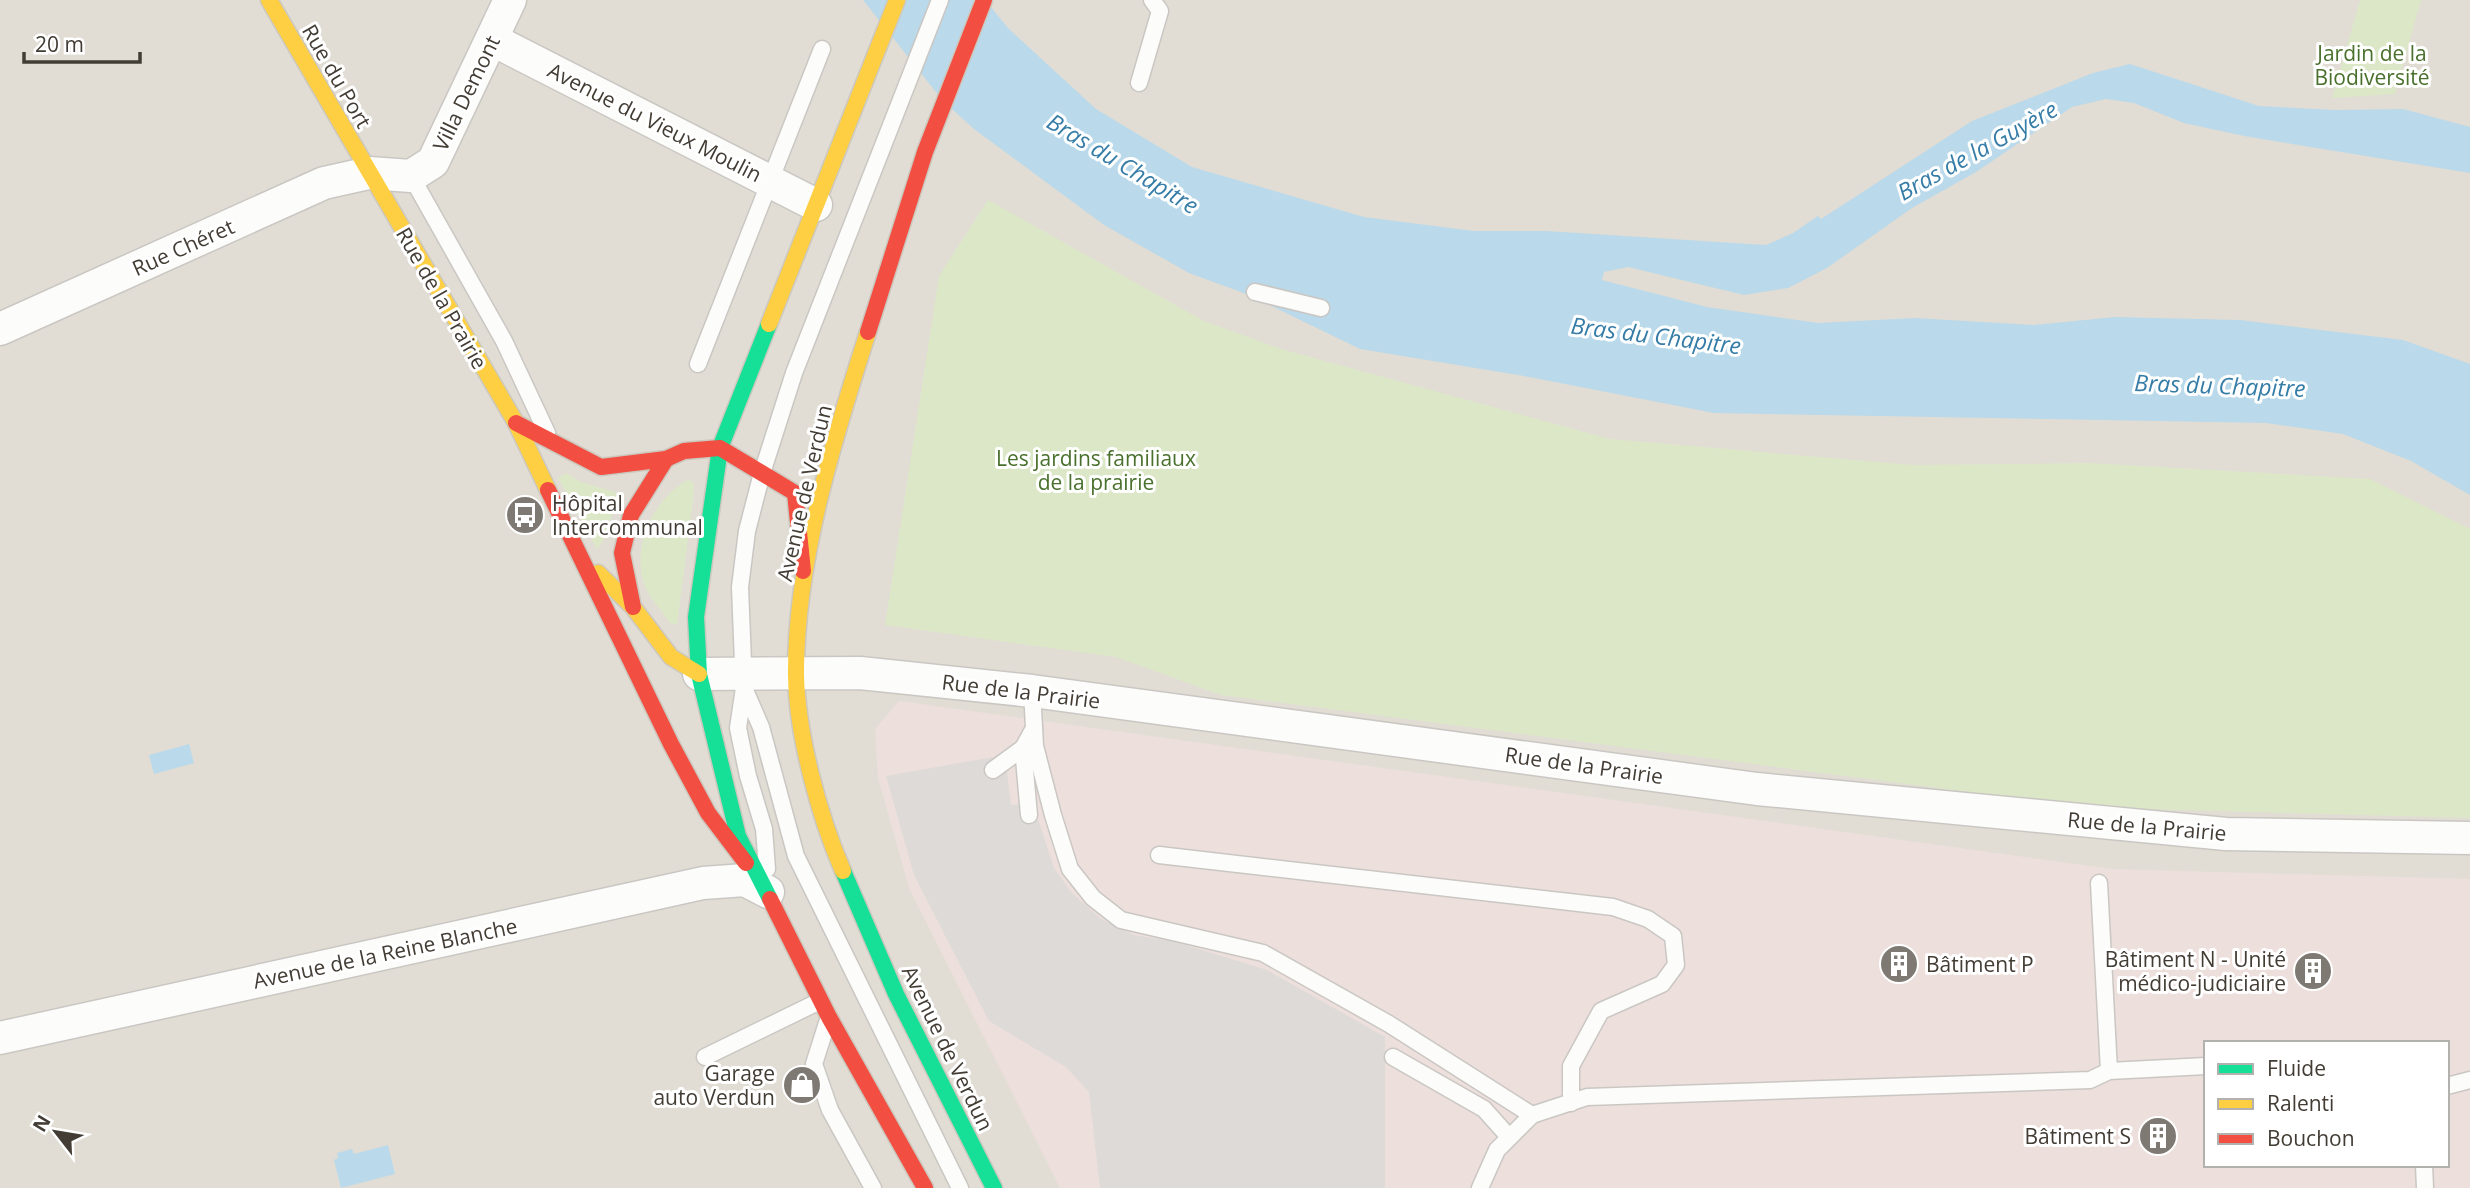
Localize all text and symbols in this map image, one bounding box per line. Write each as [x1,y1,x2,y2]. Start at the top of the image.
street label: Rue du Port [296,19,378,133]
scale bar [24,21,140,65]
text: 20 m [35,30,84,58]
street label: Villa Demont [426,31,506,155]
park label: Jardin de la Biodiversité [2314,39,2430,91]
street label: Avenue du Vieux Moulin [543,56,767,188]
water label: Bras de la Guyère [1891,93,2063,207]
water label: Bras du Chapitre [1041,105,1205,221]
street label: Rue Chéret [128,212,238,282]
street label: Rue de la Prairie [390,222,494,374]
water label: Bras du Chapitre [1569,309,1743,361]
water label: Bras du Chapitre [2134,366,2306,404]
street label: Avenue de Verdun [770,402,838,584]
park label: Les jardins familiaux de la prairie [996,444,1196,496]
place label: Hôpital Intercommunal [552,489,703,541]
bus stop icon: Hôpital Intercommunal [504,494,546,536]
street label: Rue de la Prairie [940,667,1102,715]
street label: Rue de la Prairie [1503,740,1665,790]
street label: Rue de la Prairie [2066,805,2228,847]
street label: Avenue de la Reine Blanche [250,911,520,995]
building icon: Bâtiment P [1878,943,1920,985]
place label: Bâtiment N - Unité médico-judiciaire [2105,945,2286,997]
place label: Bâtiment P [1926,950,2034,978]
building icon: Bâtiment N - Unité médico-judiciaire [2292,950,2334,992]
street label: Avenue de Verdun [896,961,1000,1135]
legend [2204,1041,2449,1167]
text: Fluide [2267,1054,2326,1082]
place label: Garage auto Verdun [653,1059,775,1111]
shop icon: Garage auto Verdun [781,1064,823,1106]
text: Ralenti [2267,1089,2334,1117]
north arrow [21,1097,91,1167]
text: N [26,1110,57,1137]
building icon: Bâtiment S [2137,1115,2179,1157]
place label: Bâtiment S [2024,1122,2131,1150]
text: Bouchon [2267,1124,2355,1152]

